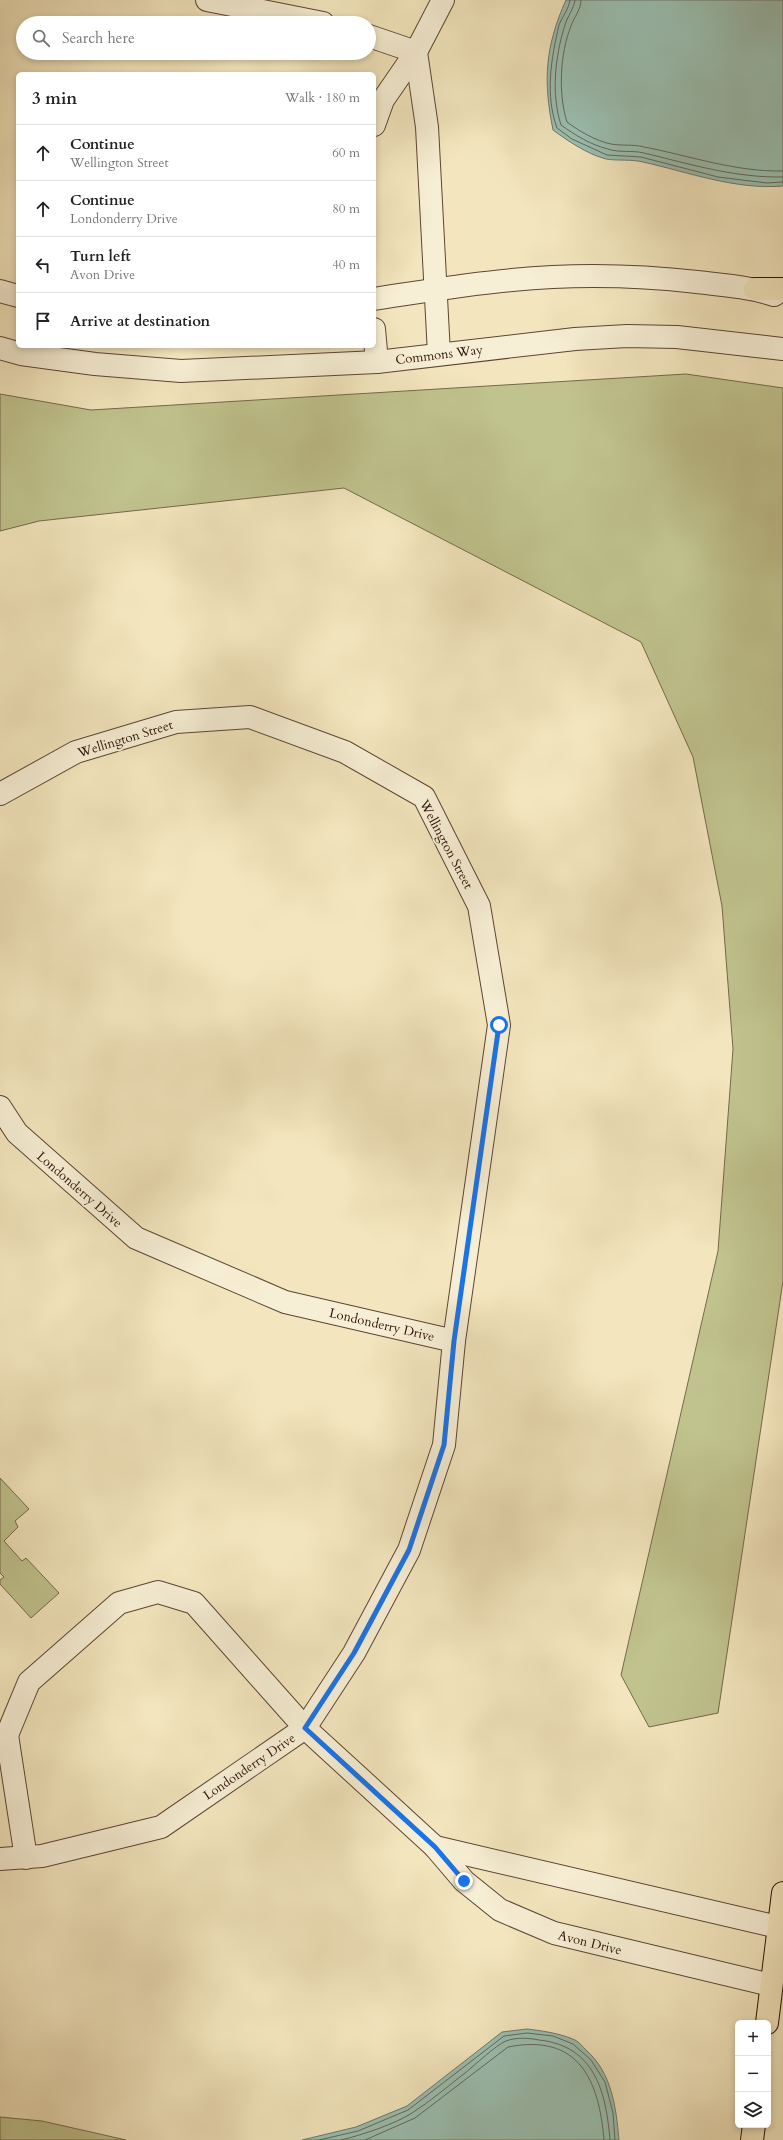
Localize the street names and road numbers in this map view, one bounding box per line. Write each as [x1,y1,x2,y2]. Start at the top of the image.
street label: Commons Way [394,341,484,369]
street label: Wellington Street [75,716,175,762]
street label: Wellington Street [415,796,477,892]
street label: Londonderry Drive [33,1148,126,1232]
street label: Londonderry Drive [327,1304,436,1346]
street label: Londonderry Drive [200,1729,299,1804]
street label: Avon Drive [556,1926,624,1960]

